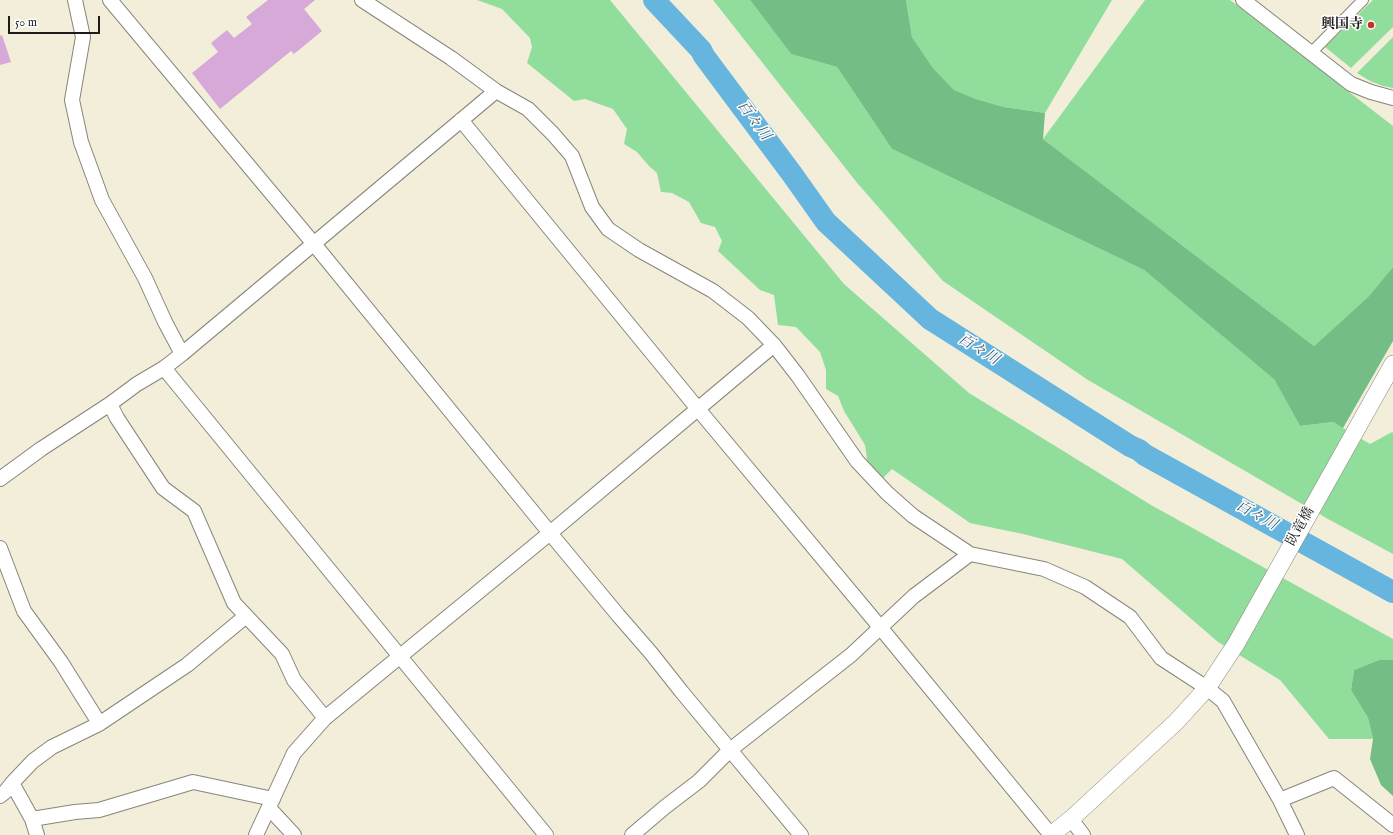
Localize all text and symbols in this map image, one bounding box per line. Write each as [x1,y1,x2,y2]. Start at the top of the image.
scale bar [10,8,102,34]
text: 50 m [15,15,37,30]
place label: 興国寺 [1321,17,1363,33]
marker: 興国寺 [1366,20,1376,30]
water label: 百々川 [732,98,774,144]
water label: 百々川 [954,330,1002,370]
water label: 百々川 [1232,497,1280,535]
street label: 臥竜橋 [1283,505,1319,549]

